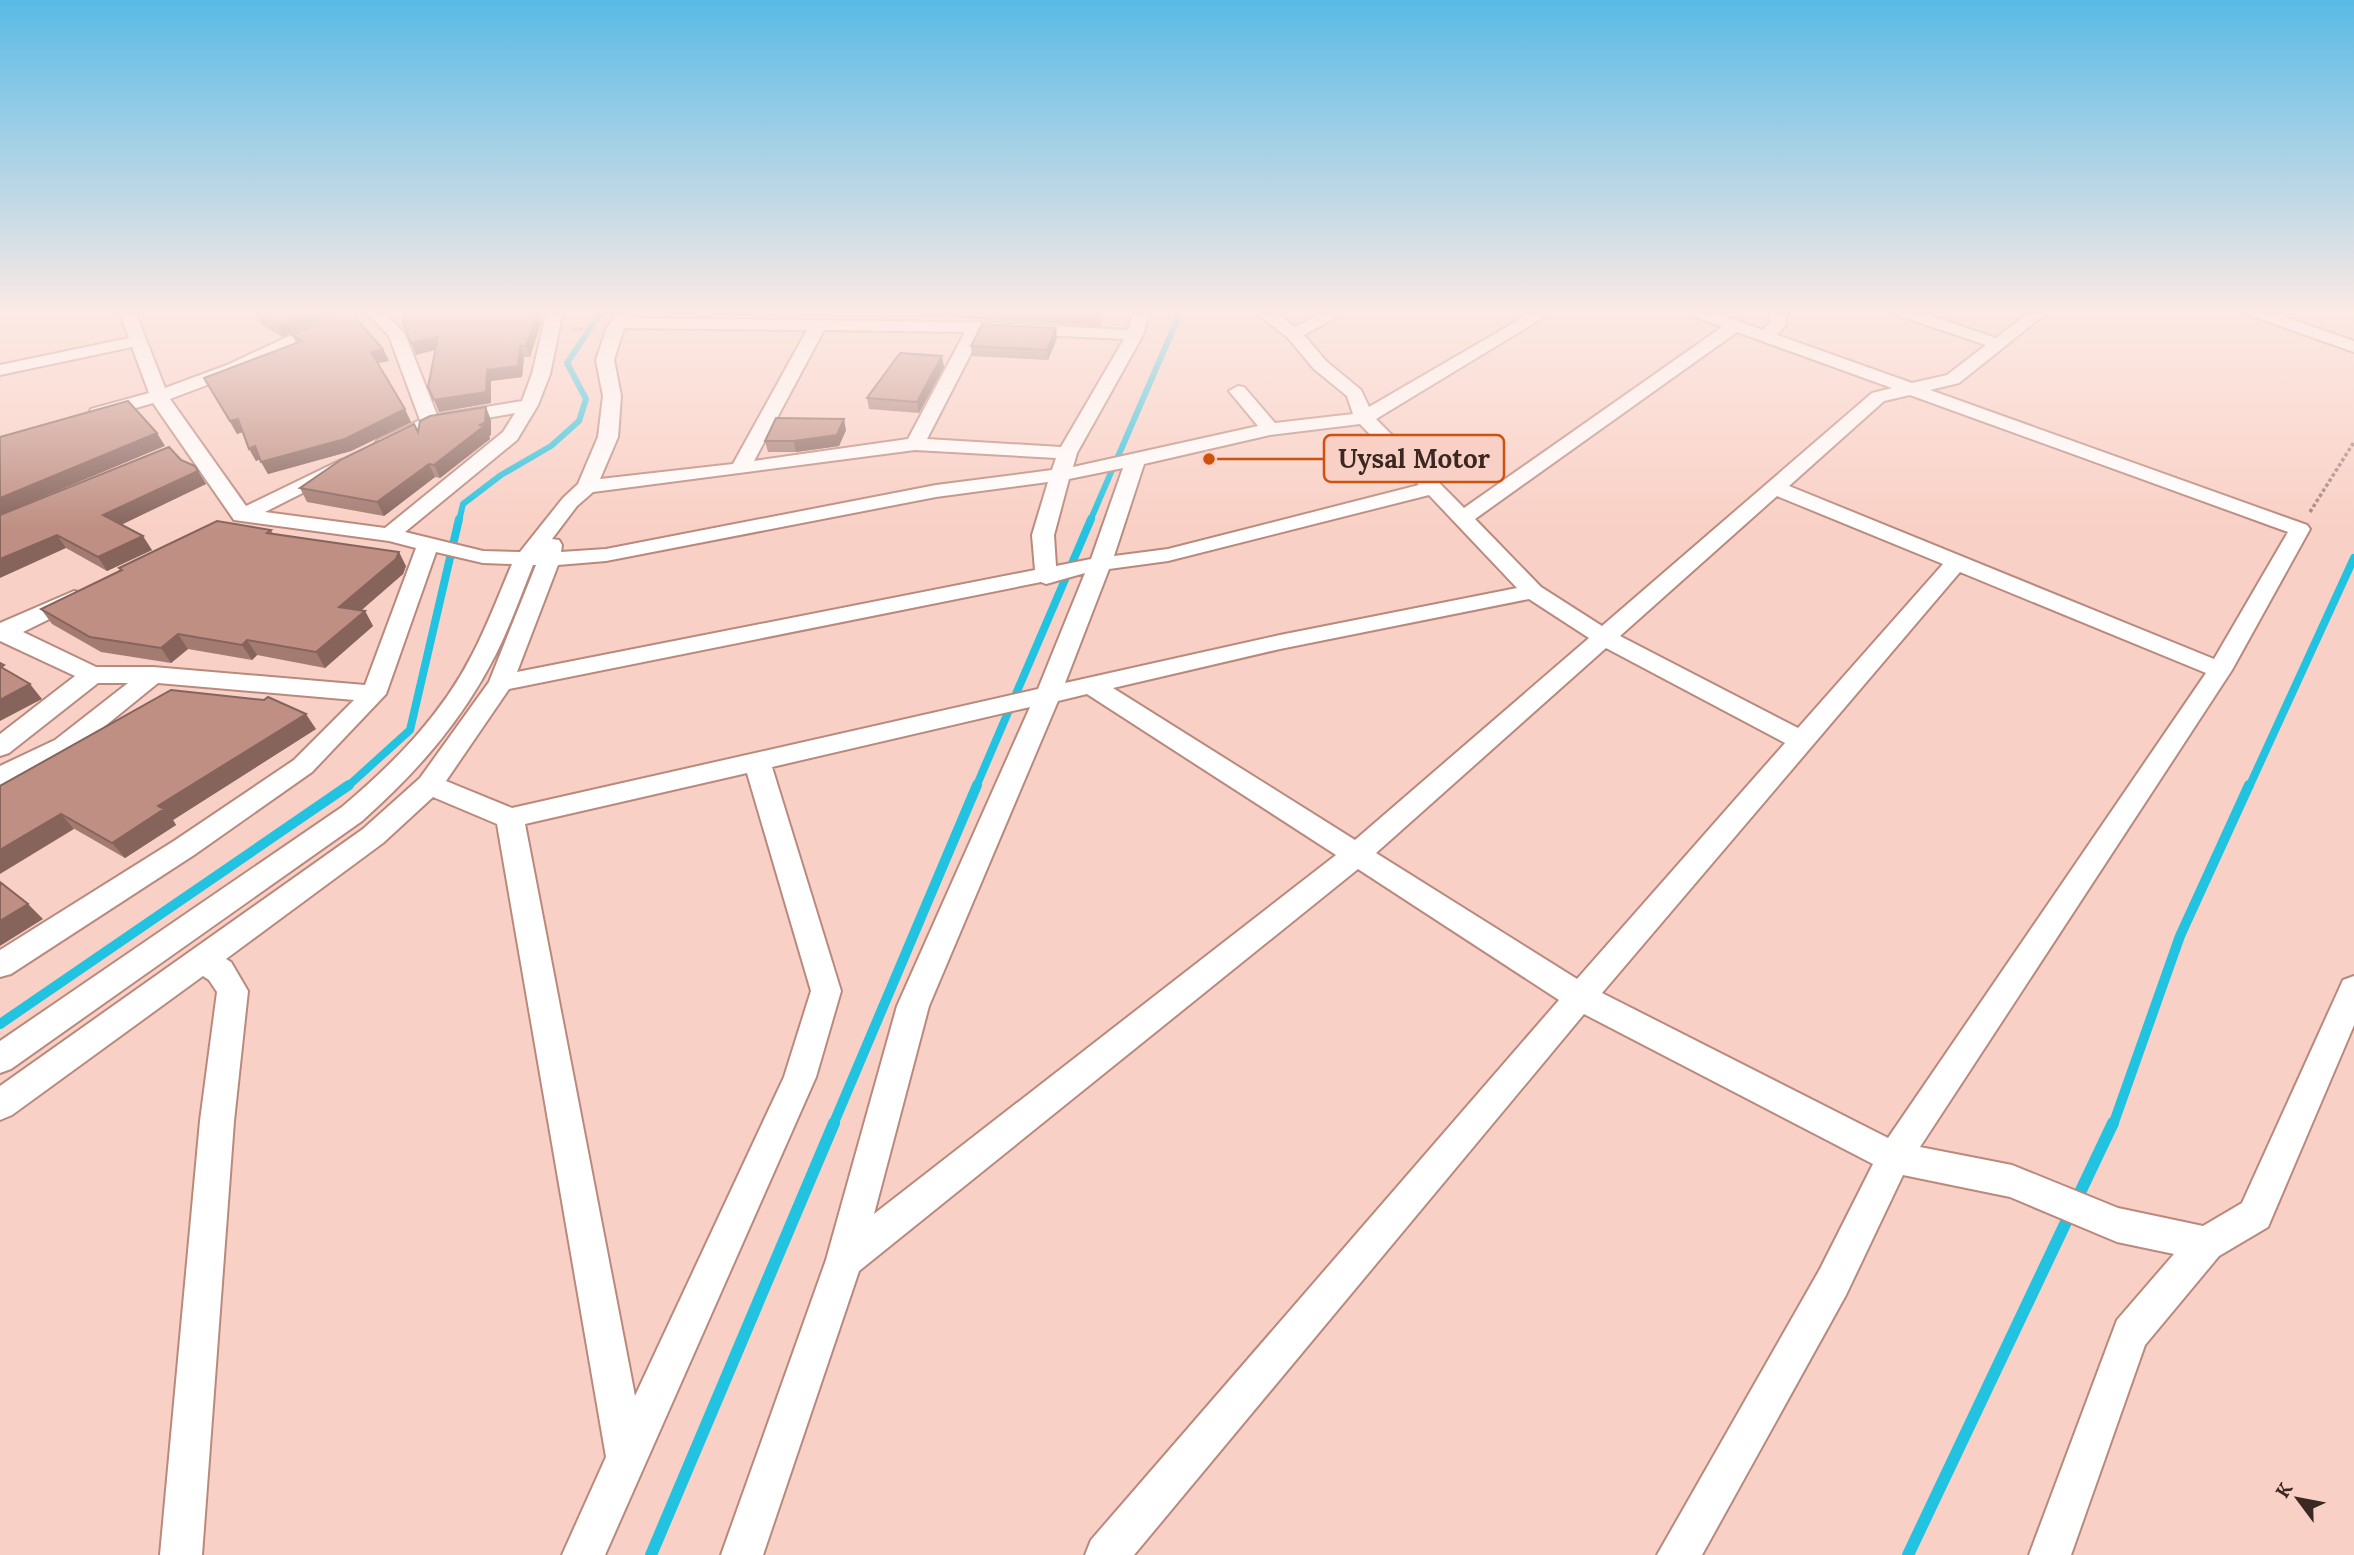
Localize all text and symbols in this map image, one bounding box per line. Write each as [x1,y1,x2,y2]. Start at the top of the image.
callout: Uysal Motor [1324,435,1504,482]
text: Uysal Motor [1338,442,1491,475]
north arrow [2263,1464,2333,1534]
text: K [2270,1477,2298,1502]

